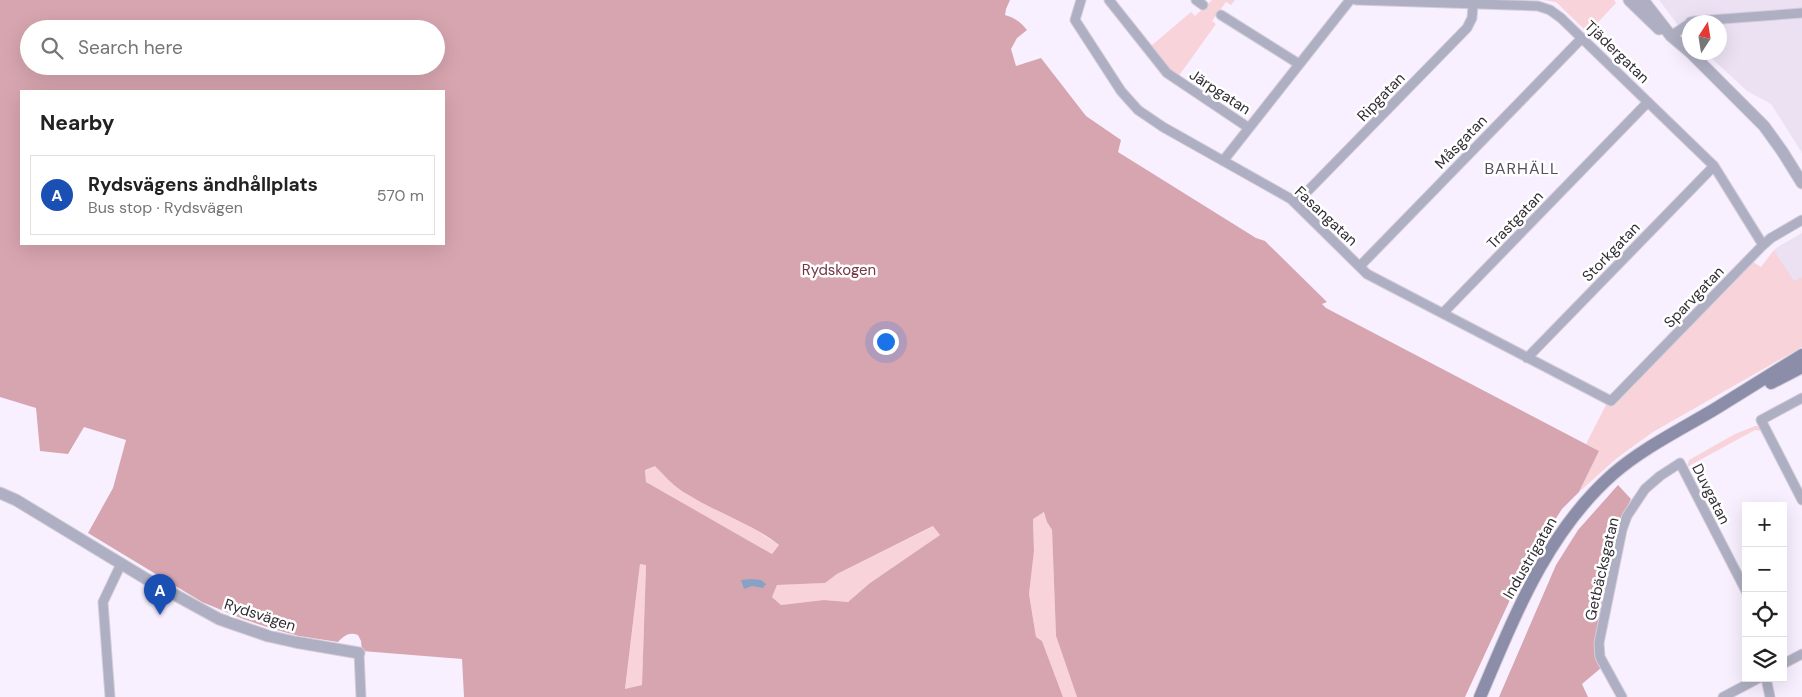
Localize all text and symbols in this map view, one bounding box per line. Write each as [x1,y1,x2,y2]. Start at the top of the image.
north arrow [1682,15,1727,60]
street label: Tjädergatan [1580,16,1654,88]
search box [20,20,445,75]
icon: search [38,34,66,62]
text: Search here [78,35,183,60]
street label: Järpgatan [1186,65,1254,119]
street label: Ripgatan [1353,68,1409,126]
text: Nearby [40,109,114,137]
street label: Måsgatan [1430,111,1492,173]
district label: BARHÄLL [1485,158,1559,179]
text: Rydsvägens ändhållplats [88,172,318,197]
street label: Fasangatan [1290,182,1362,250]
text: A [51,185,63,206]
text: 570 m [377,185,424,206]
street label: Trastgatan [1482,187,1548,253]
text: Bus stop · Rydsvägen [88,197,243,218]
street label: Storkgatan [1578,218,1644,286]
park label: Rydskogen [802,260,876,280]
street label: Sparvgatan [1660,262,1728,332]
your location [873,329,899,355]
street label: Duvgatan [1687,460,1735,528]
map controls [1742,502,1787,682]
button: + [1742,502,1787,547]
street label: Industrigatan [1499,513,1561,603]
street label: Getbäcksgatan [1580,515,1624,623]
button: − [1742,547,1787,592]
pin: A [144,574,176,615]
button: locate [1742,592,1787,637]
street label: Rydsvägen [222,594,298,636]
button: layers [1742,637,1787,682]

